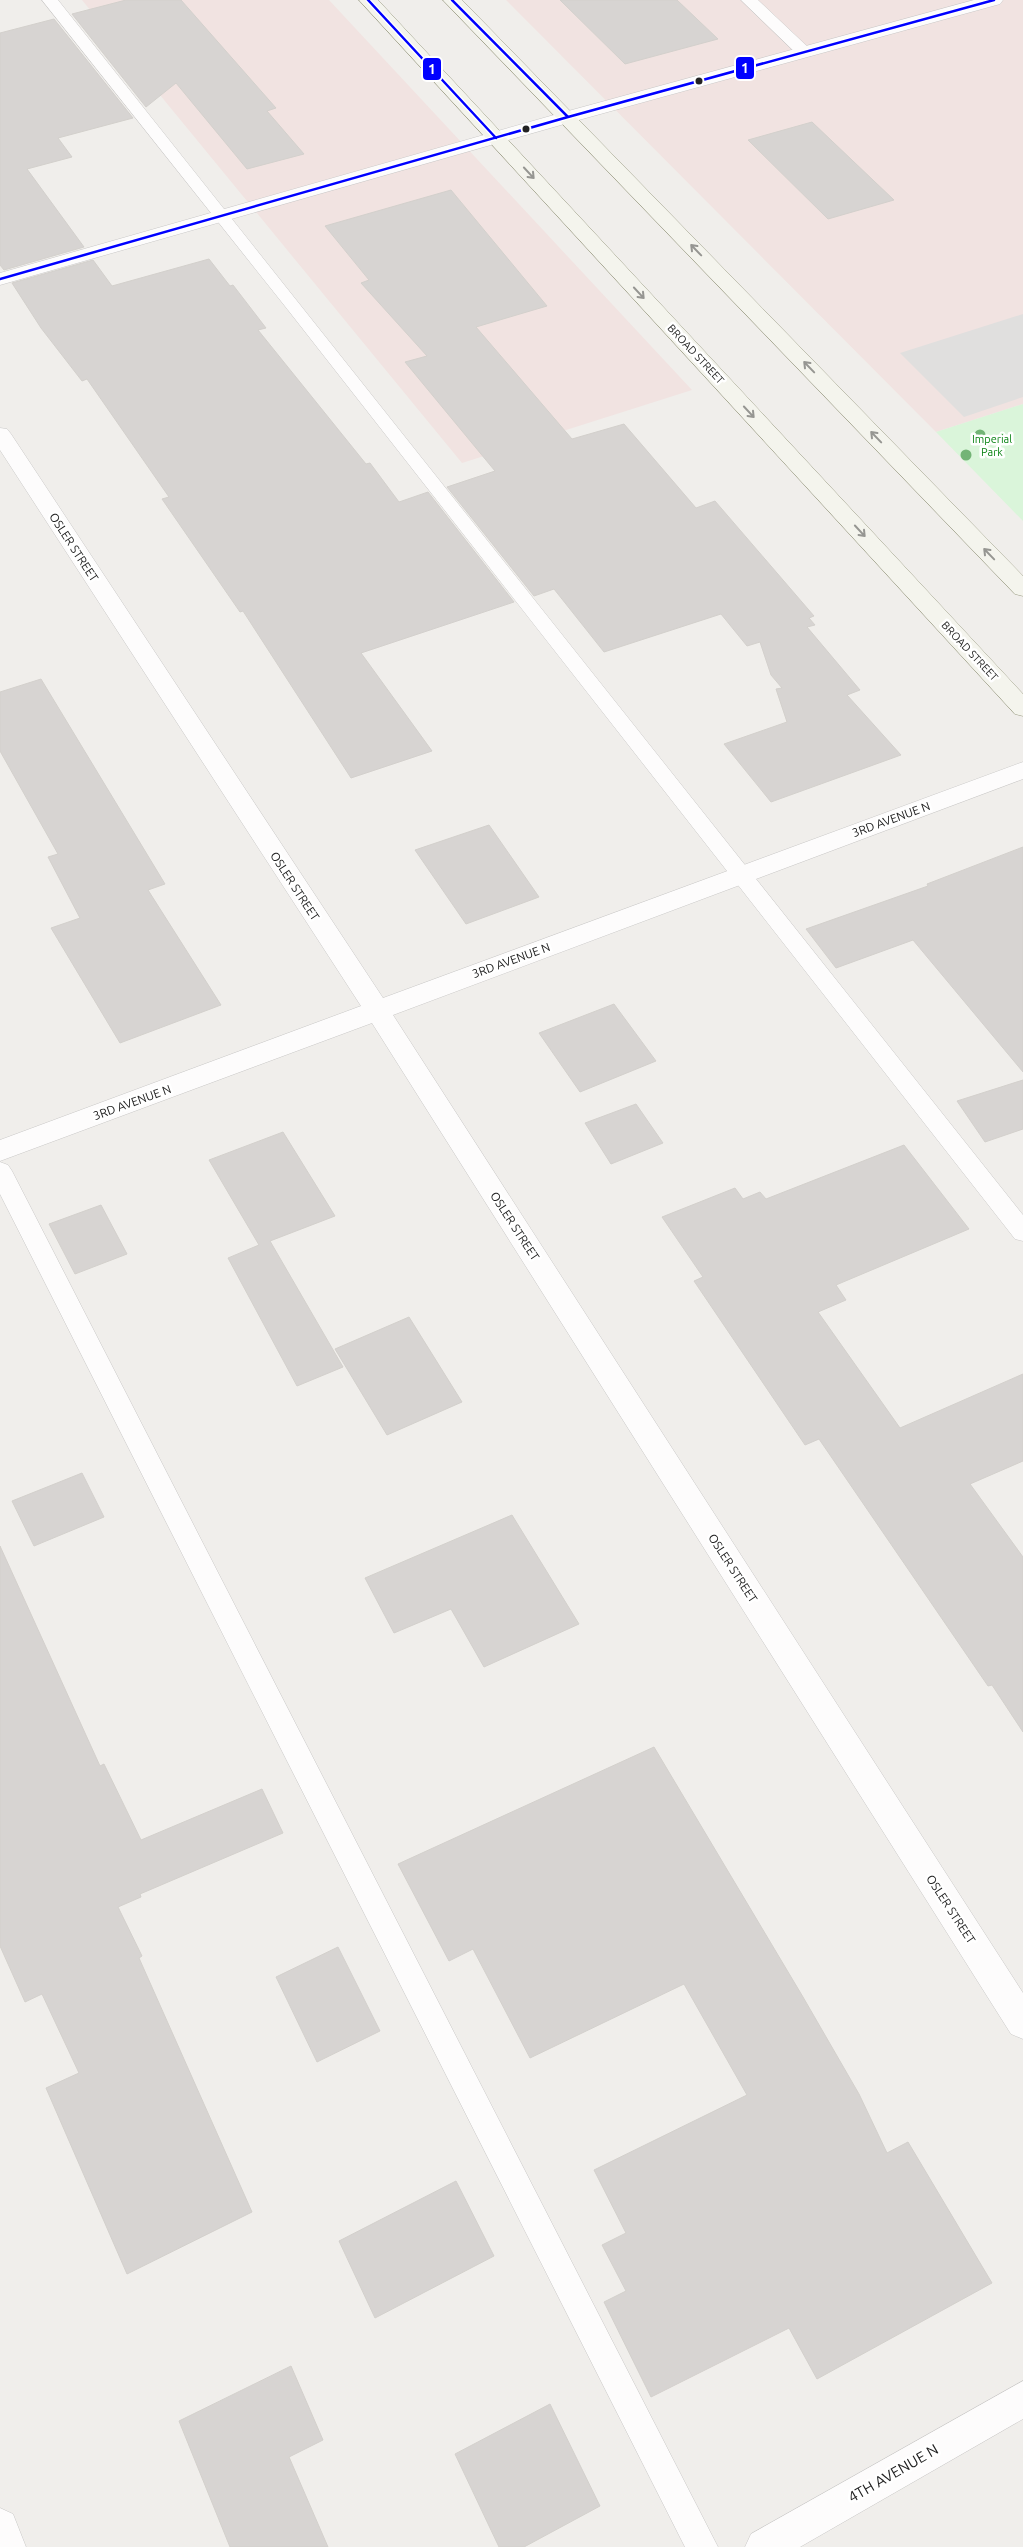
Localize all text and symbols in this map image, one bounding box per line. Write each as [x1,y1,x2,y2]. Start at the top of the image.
line badge: 1 [735,56,755,80]
line badge: 1 [422,57,442,81]
text: 1 [741,60,749,76]
text: 1 [428,61,436,77]
unlabelled marker [694,76,704,86]
unlabelled marker [521,124,531,134]
one-way arrow [523,167,535,180]
one-way arrow [690,243,702,256]
one-way arrow [633,286,645,299]
street label: BROAD STREET [665,322,727,386]
one-way arrow [803,360,815,373]
one-way arrow [743,406,755,418]
one-way arrow [870,430,882,443]
park label: Imperial Park [972,433,1012,458]
street label: OSLER STREET [47,510,101,584]
one-way arrow [854,525,866,538]
one-way arrow [983,547,995,560]
street label: BROAD STREET [939,619,1001,683]
street label: 3RD AVENUE N [850,799,932,839]
street label: OSLER STREET [268,849,322,923]
street label: 3RD AVENUE N [470,940,552,980]
street label: 3RD AVENUE N [91,1082,173,1122]
street label: OSLER STREET [488,1189,542,1263]
street label: OSLER STREET [706,1531,760,1605]
street label: OSLER STREET [924,1872,978,1946]
street label: 4TH AVENUE N [845,2440,941,2506]

